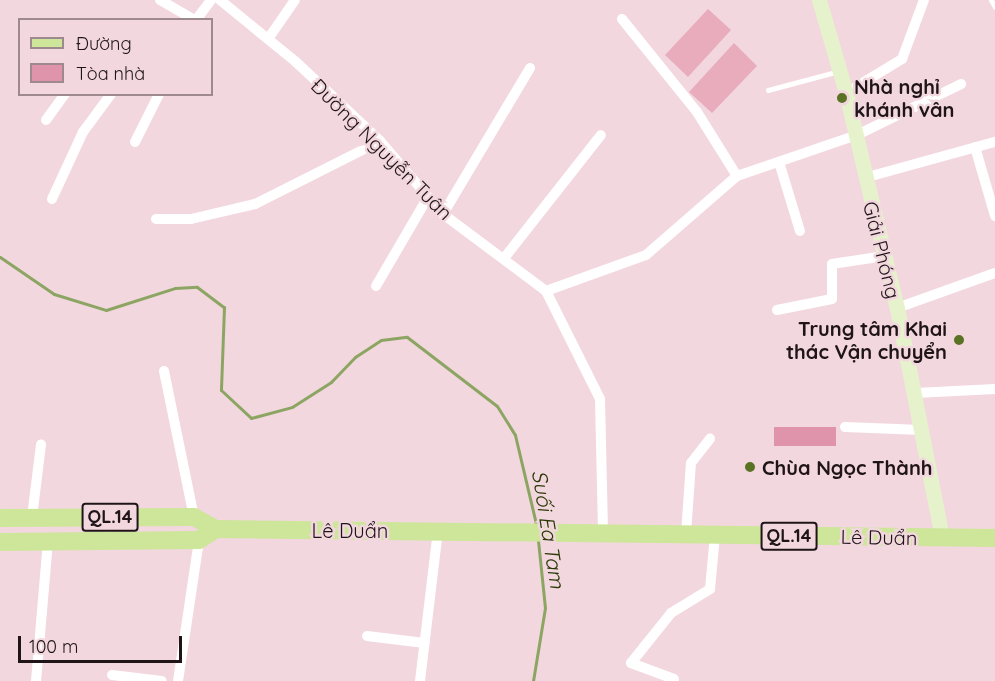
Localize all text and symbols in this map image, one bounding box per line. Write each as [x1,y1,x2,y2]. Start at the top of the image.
legend [18,18,213,96]
text: Đường [76,32,132,55]
text: Tòa nhà [76,62,145,85]
street label: Đường Nguyễn Tuân [306,73,458,225]
place label: Nhà nghỉ khánh vân [854,74,954,121]
marker: Nhà nghỉ khánh vân [835,91,849,105]
street label: Giải Phóng [858,199,906,301]
place label: Trung tâm Khai thác Vận chuyển [786,316,947,363]
marker: Trung tâm Khai thác Vận chuyển [952,333,966,347]
place label: Chùa Ngọc Thành [762,455,933,479]
marker: Chùa Ngọc Thành [743,460,757,474]
water label: Suối Ea Tam [527,468,571,590]
road number: QL.14 [82,502,138,532]
street label: Lê Duẩn [312,518,388,542]
road number: QL.14 [760,521,818,551]
street label: Lê Duẩn [840,524,918,550]
scale bar [21,624,184,662]
text: 100 m [29,635,78,658]

